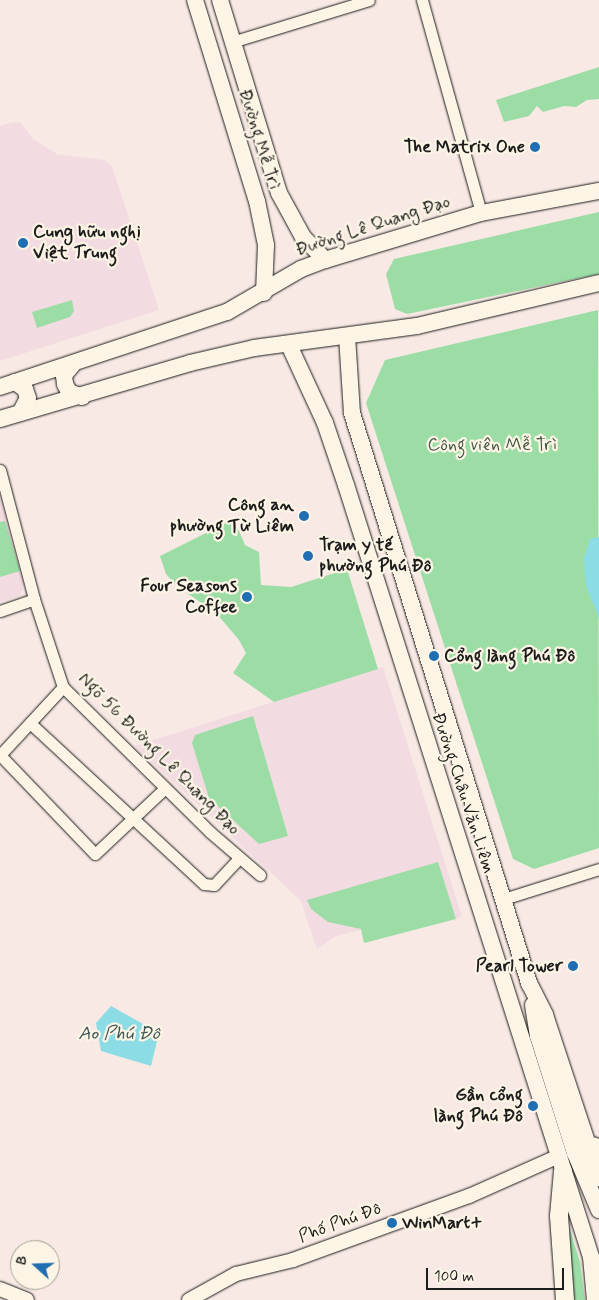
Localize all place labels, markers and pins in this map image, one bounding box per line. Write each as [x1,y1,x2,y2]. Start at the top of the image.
place label: The Matrix One [405,136,525,158]
marker: The Matrix One [529,141,541,153]
place label: Cung hữu nghị Việt Trung [33,222,140,264]
marker: Cung hữu nghị Việt Trung [17,237,29,249]
place label: Công an phường Từ Liêm [171,495,294,538]
marker: Công an phường Từ Liêm [298,510,310,522]
place label: Trạm y tế phường Phú Đô [319,535,431,578]
marker: Trạm y tế phường Phú Đô [301,549,315,563]
place label: Four Seasons Coffee [136,576,237,618]
marker: Four Seasons Coffee [241,591,253,603]
place label: Cổng làng Phú Đô [444,645,576,667]
marker: Cổng làng Phú Đô [428,650,440,662]
place label: Pearl Tower [476,955,563,977]
marker: Pearl Tower [567,960,579,972]
place label: Gần cổng làng Phú Đô [434,1085,523,1128]
marker: Gần cổng làng Phú Đô [527,1100,539,1112]
place label: WinMart+ [402,1212,482,1234]
marker: WinMart+ [386,1217,398,1229]

